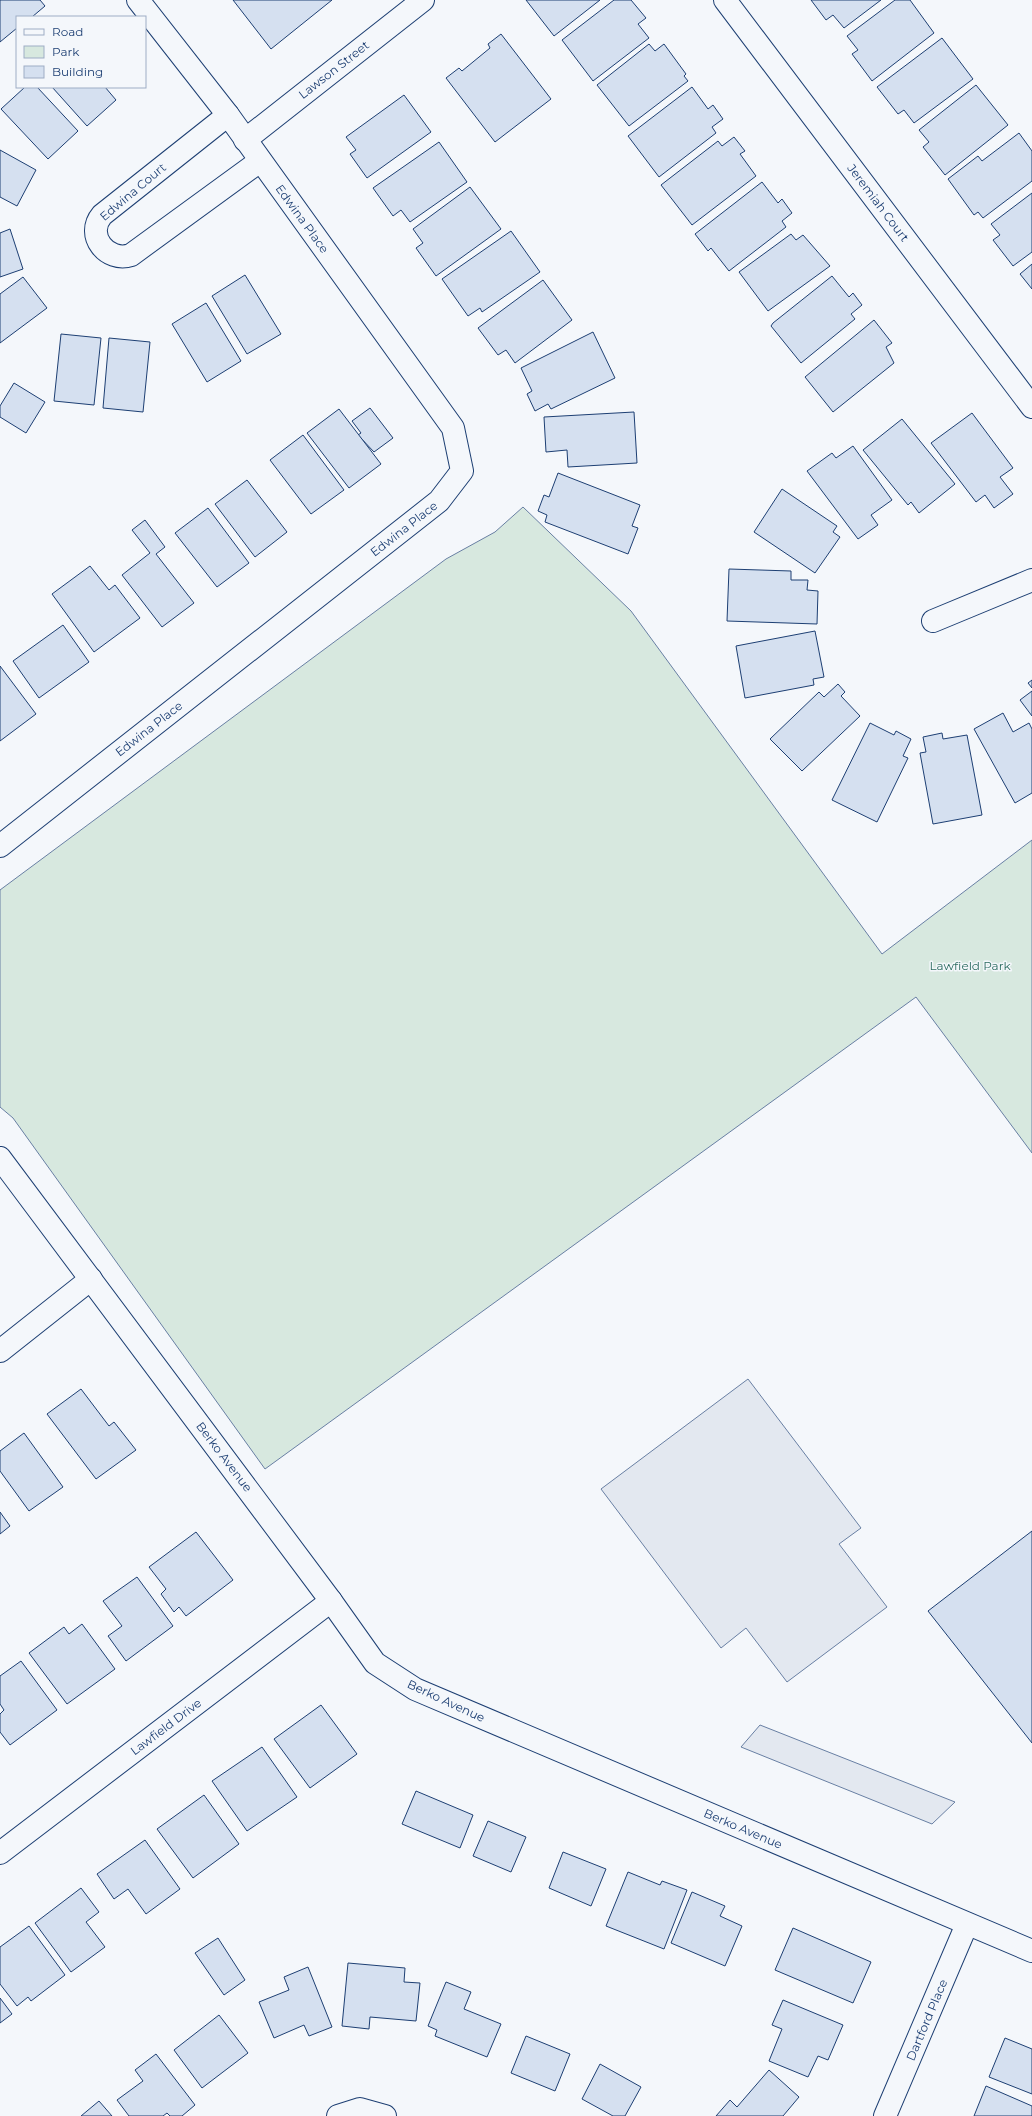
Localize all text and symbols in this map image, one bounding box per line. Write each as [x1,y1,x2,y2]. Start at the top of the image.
legend [16,16,146,88]
text: Road [52,24,83,39]
street label: Lawson Street [295,37,372,102]
text: Park [52,44,80,59]
text: Building [52,64,103,79]
street label: Edwina Court [96,159,169,224]
street label: Jeremiah Court [844,160,912,245]
street label: Edwina Place [273,182,332,256]
street label: Edwina Place [367,498,440,559]
street label: Edwina Place [112,698,185,759]
park label: Lawfield Park [929,958,1011,973]
street label: Berko Avenue [193,1419,256,1495]
street label: Berko Avenue [405,1676,487,1725]
street label: Lawfield Drive [127,1695,204,1758]
street label: Berko Avenue [702,1805,785,1852]
street label: Dartford Place [903,1977,950,2063]

